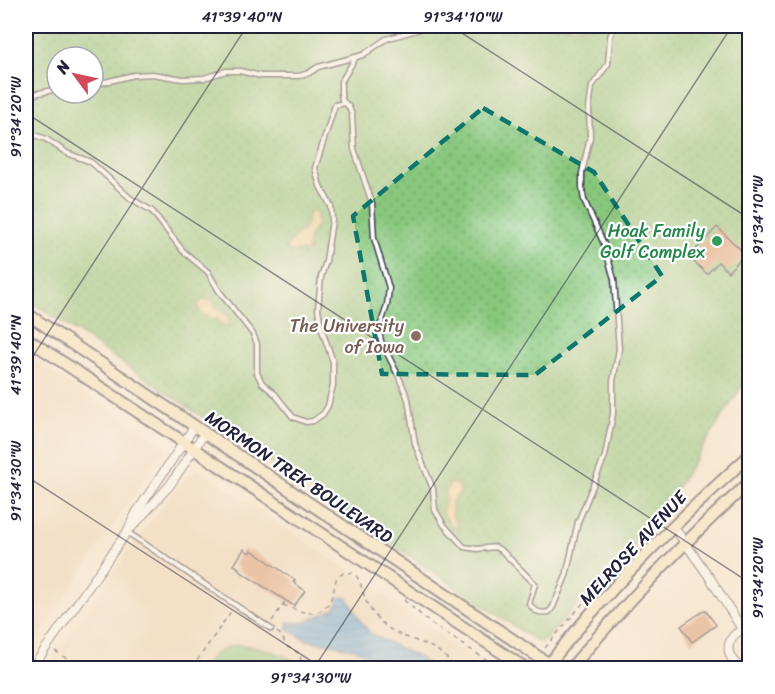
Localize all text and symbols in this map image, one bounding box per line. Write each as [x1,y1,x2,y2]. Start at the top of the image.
text: 41°39'40"N [202,4,283,30]
text: 91°34'10"W [424,4,503,30]
north arrow [45,45,105,105]
text: N [47,54,79,80]
text: 91°34'20"W [3,76,29,158]
text: 91°34'10"W [745,175,771,254]
place label: Hoak Family Golf Complex [600,215,706,268]
marker: Hoak Family Golf Complex [710,234,724,248]
place label: The University of Iowa [290,310,405,363]
text: 41°39'40"N [3,314,29,395]
marker: The University of Iowa [409,329,423,343]
street label: MORMON TREK BOULEVARD [198,402,400,552]
text: 91°34'30"W [3,440,29,521]
street label: MELROSE AVENUE [571,482,696,613]
text: 91°34'20"W [745,537,771,619]
text: 91°34'30"W [271,665,352,691]

